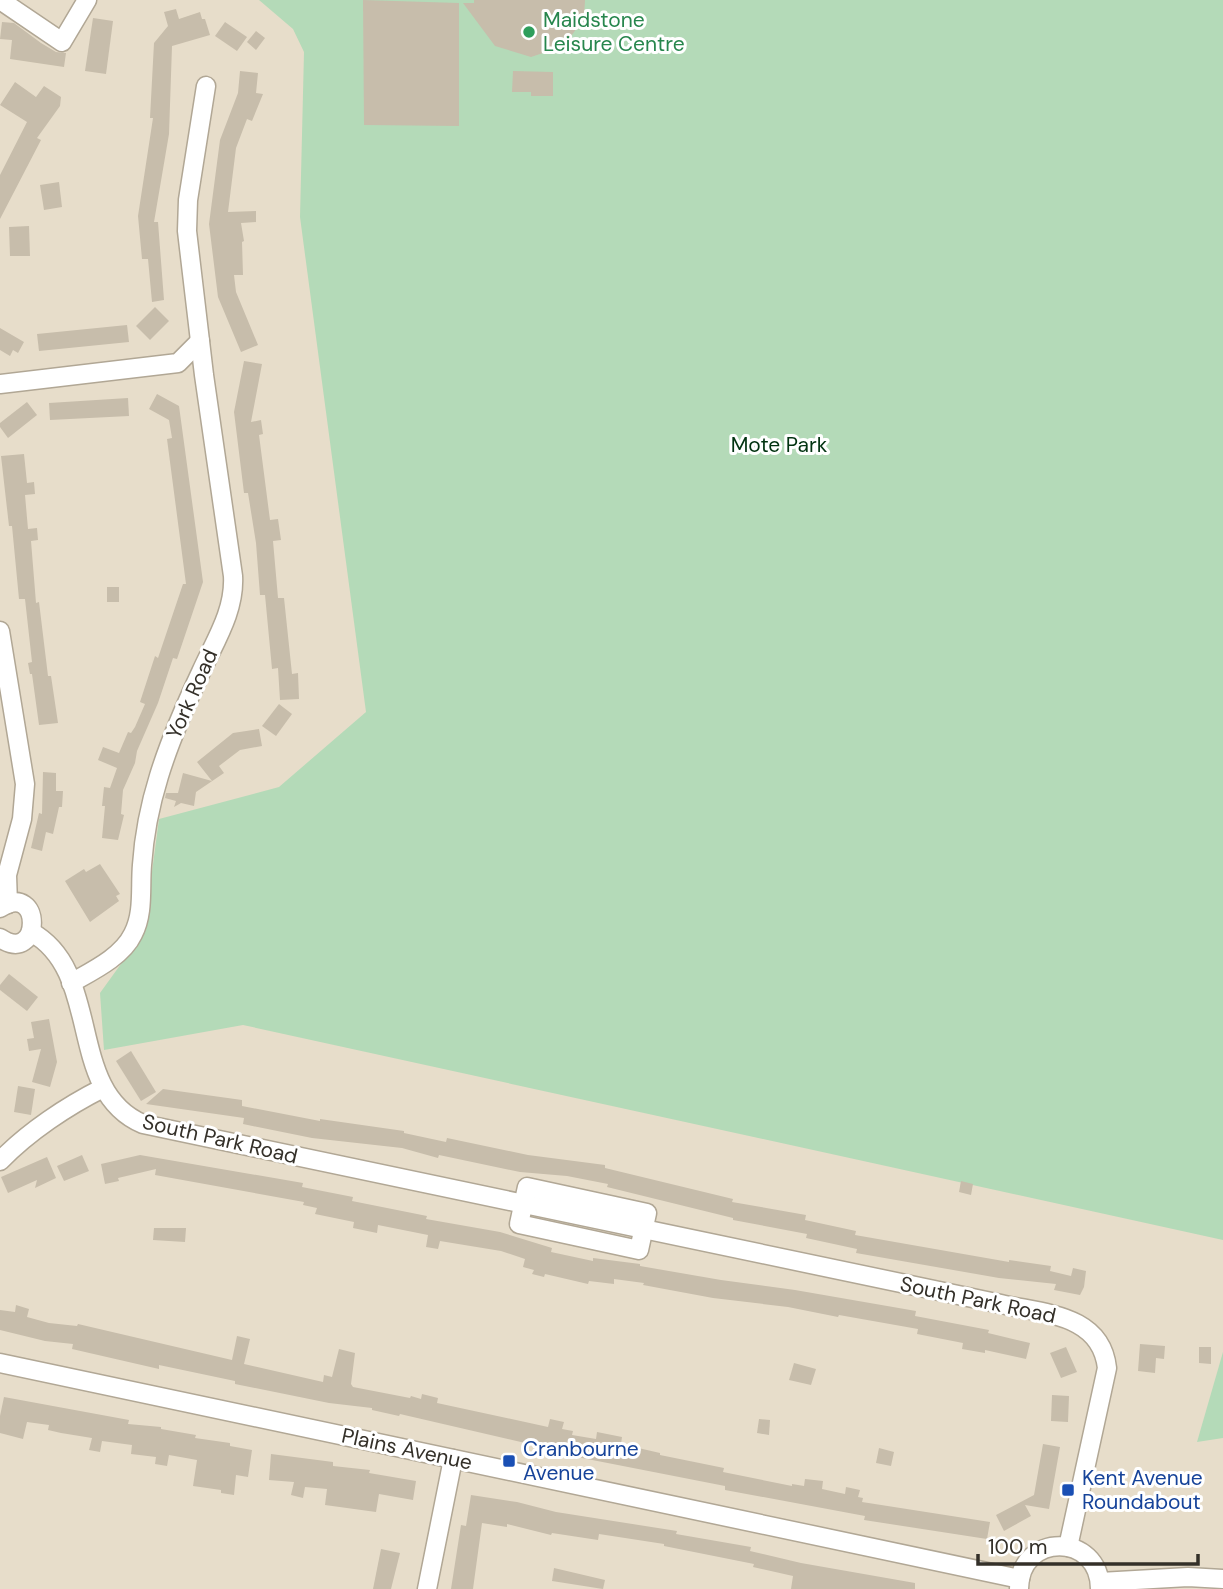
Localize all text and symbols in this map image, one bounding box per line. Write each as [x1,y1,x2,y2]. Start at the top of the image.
place label: Maidstone Leisure Centre [543,6,685,58]
marker: Maidstone Leisure Centre [521,24,537,40]
park label: Mote Park [731,431,828,459]
street label: York Road [160,645,224,743]
street label: South Park Road [140,1108,300,1170]
street label: South Park Road [898,1270,1058,1330]
street label: Plains Avenue [339,1421,475,1477]
place label: Cranbourne Avenue [523,1435,639,1487]
marker: Cranbourne Avenue [501,1453,517,1469]
place label: Kent Avenue Roundabout [1082,1464,1203,1516]
marker: Kent Avenue Roundabout [1060,1482,1076,1498]
scale bar [978,1522,1198,1566]
text: 100 m [988,1533,1048,1561]

